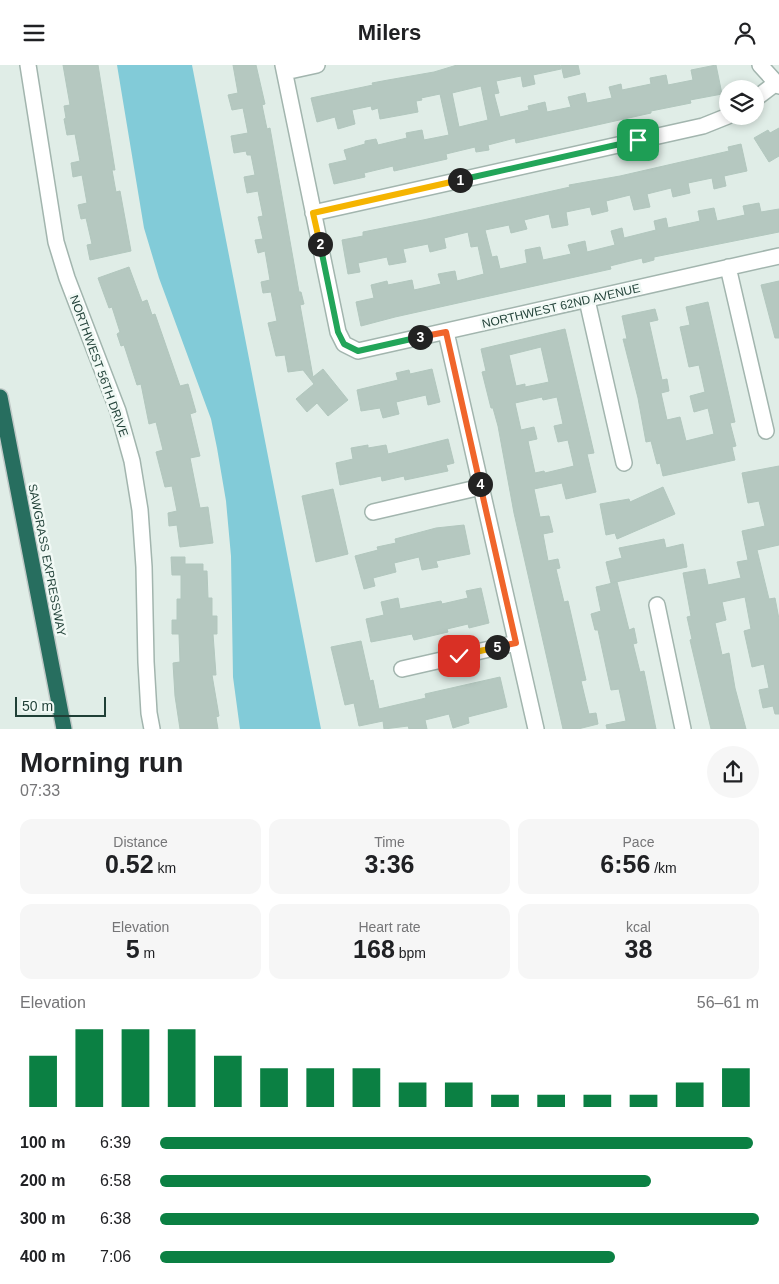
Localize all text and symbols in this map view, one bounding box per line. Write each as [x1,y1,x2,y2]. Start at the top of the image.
icon: menu [20,19,48,47]
icon: person [731,19,759,47]
text: Milers [358,20,421,45]
map controls [719,80,764,125]
button: layers [719,80,764,125]
pin [617,119,659,161]
icon: arrive [624,126,652,154]
pin: 1 [448,167,472,193]
text: 1 [457,172,464,188]
pin: 2 [308,231,332,257]
text: 2 [317,236,324,252]
street label: NORTHWEST 62ND AVENUE [480,281,642,331]
street label: NORTHWEST 56TH DRIVE [67,293,131,439]
pin: 3 [408,325,432,349]
text: 3 [417,329,424,345]
pin: 4 [468,471,492,497]
text: 4 [477,476,484,492]
street label: SAWGRASS EXPRESSWAY [25,483,69,637]
pin [438,635,480,677]
pin: 5 [484,635,510,659]
text: 5 [494,639,501,655]
icon: check [445,642,473,670]
scale bar [15,694,106,717]
text: 50 m [22,698,53,714]
button: share [707,746,759,798]
text: Morning run [20,747,183,778]
text: 07:33 [20,782,60,799]
text: Distance [113,834,168,850]
text: Time [374,834,405,850]
text: Pace [623,834,654,850]
text: 0.52 [105,850,154,878]
text: 3:36 [364,850,415,878]
text: 6:56 [600,850,650,878]
text: km [154,860,176,876]
text: /km [650,860,677,876]
text: Elevation [112,919,169,935]
text: Heart rate [358,919,421,935]
text: kcal [626,919,651,935]
text: 5 [126,935,140,963]
text: 168 [353,935,395,963]
text: 38 [625,935,652,963]
text: m [140,945,155,961]
text: bpm [395,945,426,961]
text: Elevation [20,994,86,1011]
text: 56–61 m [697,994,759,1011]
text: 100 m [20,1134,65,1151]
text: 6:39 [100,1134,131,1151]
text: 200 m [20,1172,65,1189]
text: 6:58 [100,1172,131,1189]
text: 300 m [20,1210,65,1227]
text: 6:38 [100,1210,131,1227]
text: 400 m [20,1248,65,1265]
text: 7:06 [100,1248,131,1265]

